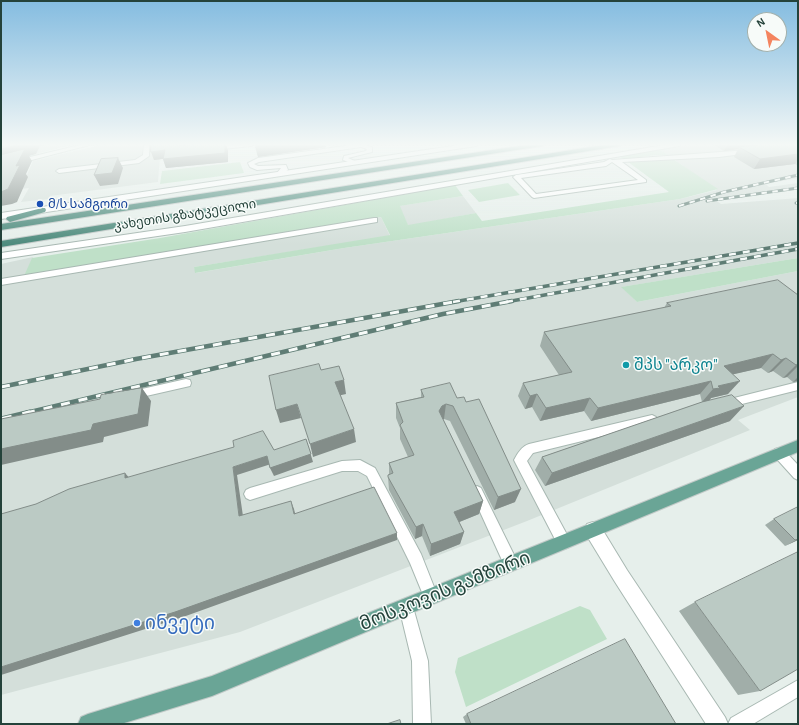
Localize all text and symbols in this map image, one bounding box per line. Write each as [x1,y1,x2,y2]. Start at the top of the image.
north arrow [747,12,787,52]
text: N [755,16,767,29]
place label: მ/ს სამგორი [48,196,128,212]
street label: კახეთის გზატკეცილი [113,196,257,234]
marker: მ/ს სამგორი [35,199,45,209]
place label: შპს "არკო" [634,355,718,375]
marker: შპს "არკო" [621,360,631,370]
street label: მოსკოვის გამზირი [356,546,534,636]
place label: ინვეტი [145,612,215,634]
marker: ინვეტი [132,618,142,628]

